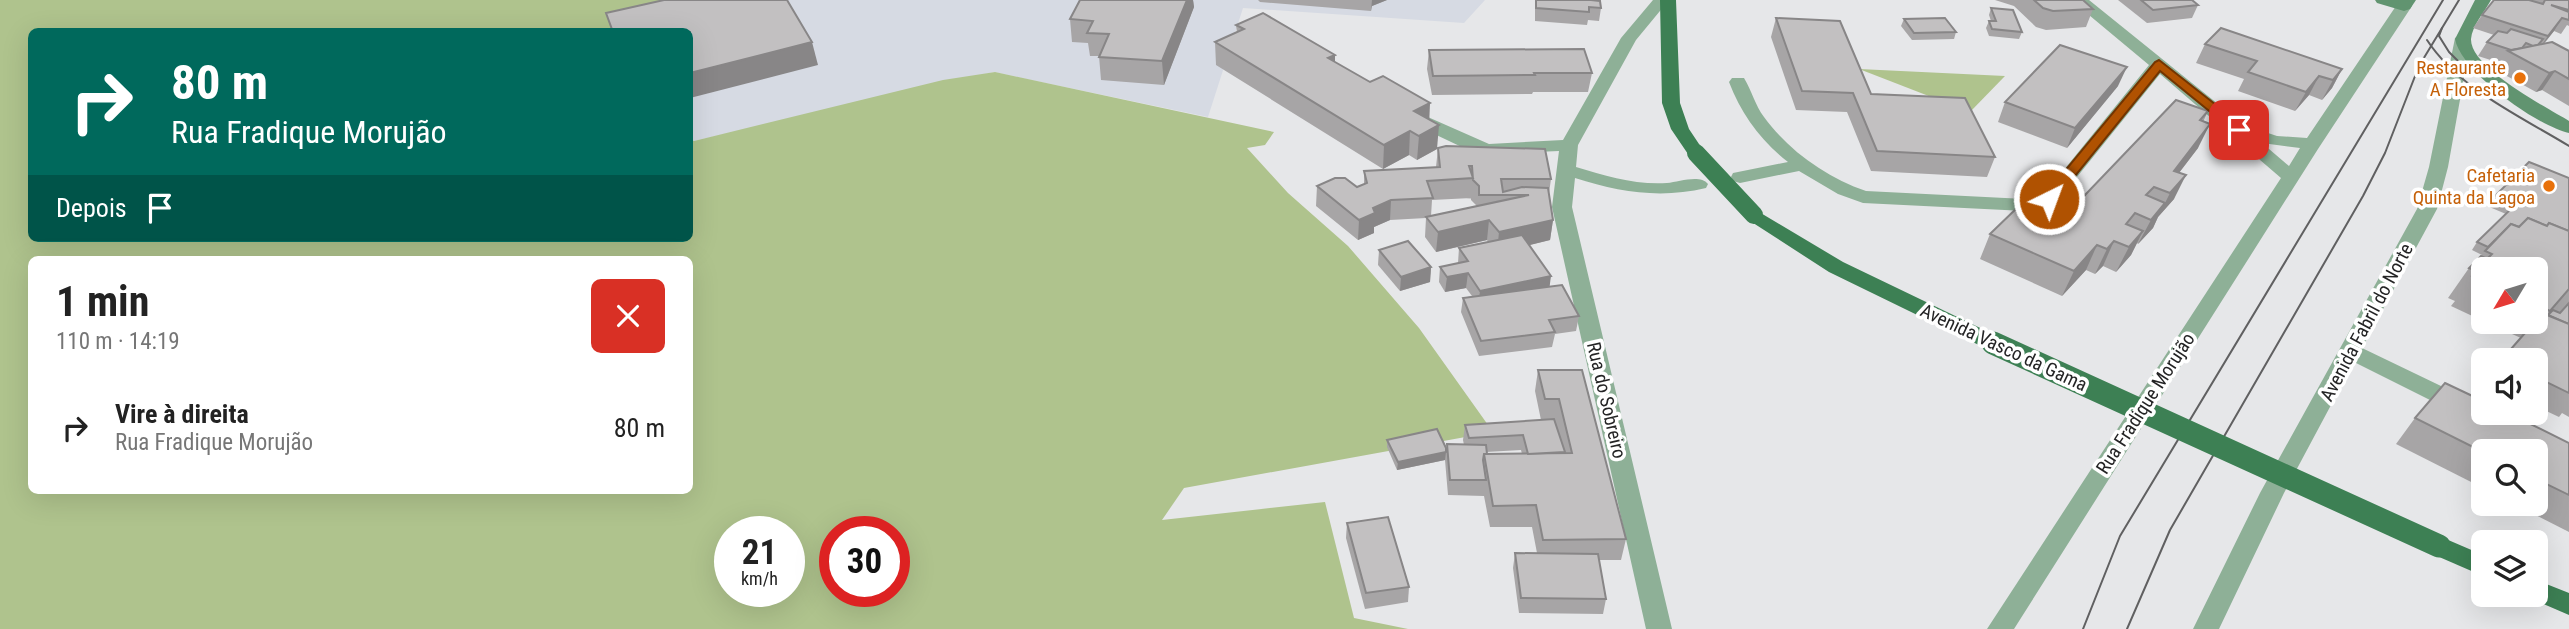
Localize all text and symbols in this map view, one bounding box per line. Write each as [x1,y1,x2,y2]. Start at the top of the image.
text: 80 m [171,54,268,111]
icon: right [56,56,147,147]
place label: Restaurante A Floresta [2416,56,2506,101]
marker: Restaurante A Floresta [2512,70,2528,86]
pin [2209,100,2269,160]
icon: arrive [2220,111,2258,149]
text: Rua Fradique Morujão [171,113,447,151]
position arrow [2012,162,2086,236]
place label: Cafetaria Quinta da Lagoa [2413,164,2535,209]
marker: Cafetaria Quinta da Lagoa [2541,178,2557,194]
icon: arrive [141,189,179,227]
text: Depois [56,193,127,223]
street label: Avenida Fabril do Norte [2315,239,2418,405]
north arrow [2471,257,2548,334]
map controls [2471,257,2548,607]
text: 1 min [56,277,149,326]
button: close [591,279,665,353]
street label: Avenida Vasco da Gama [1917,299,2091,396]
text: 110 m · 14:19 [56,328,180,355]
street label: Rua Fradique Morujão [2091,328,2200,478]
street label: Rua do Sobreiro [1582,340,1631,461]
button: sound [2471,348,2548,425]
text: Vire à direita [115,399,249,429]
icon: right [56,409,94,447]
text: 80 m [614,413,665,443]
text: Rua Fradique Morujão [115,429,313,456]
button: search [2471,439,2548,516]
speed limit sign: 30 [819,516,910,607]
button: layers [2471,530,2548,607]
text: 21 [742,532,777,573]
text: km/h [741,568,778,589]

